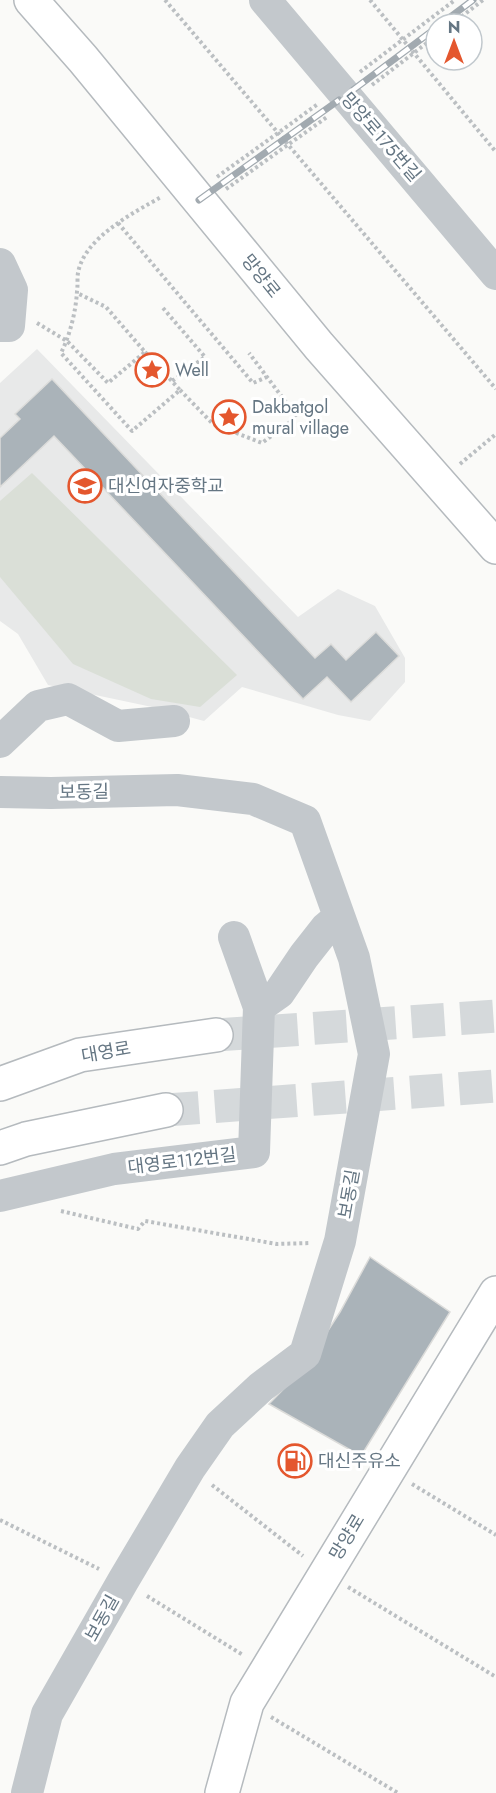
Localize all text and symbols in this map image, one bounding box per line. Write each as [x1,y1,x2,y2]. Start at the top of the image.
north arrow [424,12,484,72]
text: N [448,16,460,39]
street label: 망양로175번길 [335,87,427,187]
street label: 망양로 [235,249,287,303]
place icon: Well [134,352,170,388]
place label: Well [175,357,209,383]
place label: Dakbatgol mural village [252,394,349,441]
place icon: Dakbatgol mural village [211,399,247,435]
school or university icon: 대신여자중학교 [67,468,103,504]
place label: 대신여자중학교 [108,473,224,499]
street label: 보동길 [59,779,109,805]
street label: 대영로 [79,1035,133,1069]
street label: 대영로112번길 [126,1141,238,1181]
street label: 보동길 [332,1167,366,1221]
fuel station icon: 대신주유소 [277,1443,313,1479]
place label: 대신주유소 [318,1448,401,1474]
street label: 망양로 [323,1509,371,1565]
street label: 보동길 [79,1590,125,1646]

